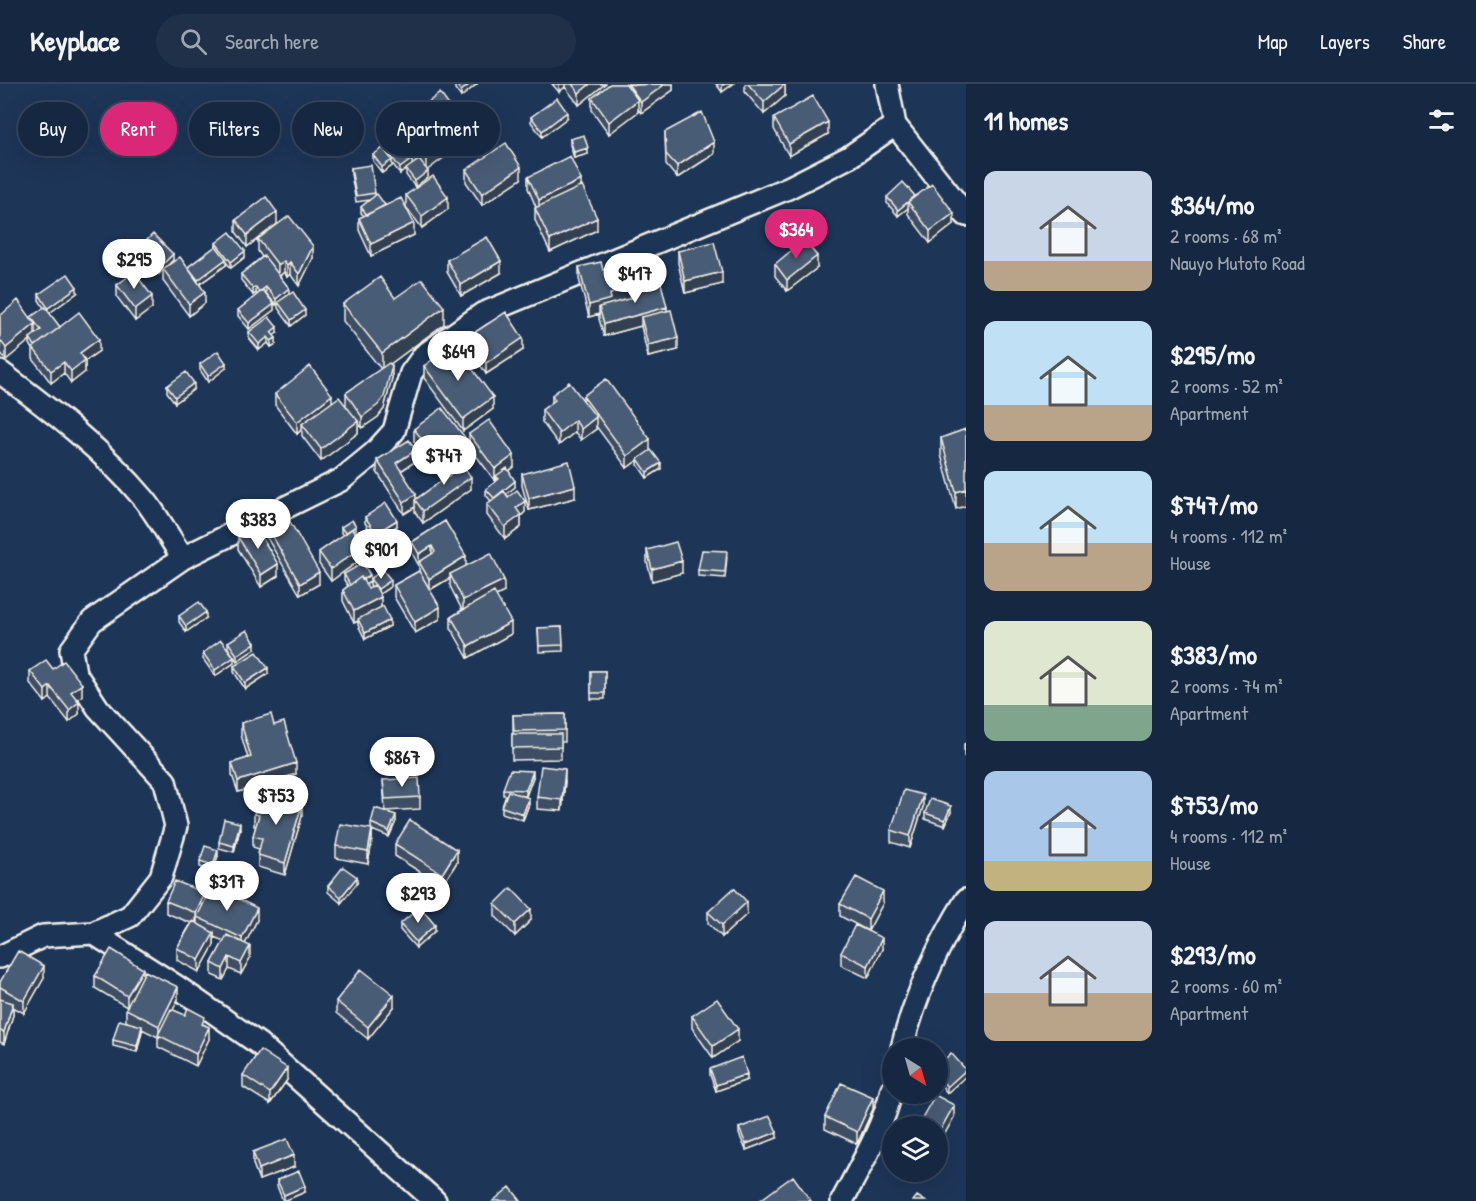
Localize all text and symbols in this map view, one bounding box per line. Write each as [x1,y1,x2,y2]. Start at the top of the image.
search box [156,14,576,68]
text: Keyplace [30,22,120,60]
icon: search [177,25,210,58]
text: Search here [225,26,319,56]
text: Map [1258,27,1287,56]
text: Layers [1320,27,1370,56]
text: Share [1403,27,1446,56]
chip: Buy [18,102,88,156]
chip: Rent [100,102,177,156]
chip: Filters [189,102,280,156]
chip: New [292,102,364,156]
chip: Apartment [376,102,500,156]
text: 11 homes [984,103,1068,138]
icon: filters [1425,104,1458,137]
text: $364/mo [1170,187,1254,222]
icon: home [1032,195,1104,267]
pin: $364 [760,209,832,260]
text: $364 [779,215,813,242]
text: 2 rooms · 68 m² [1170,222,1282,249]
pin: $295 [98,239,170,290]
text: $295 [116,245,152,272]
text: Nauyo Mutoto Road [1170,249,1305,276]
pin: $417 [599,253,671,304]
text: $417 [618,259,652,286]
pin: $649 [422,331,494,382]
text: $649 [442,337,474,364]
text: $295/mo [1170,337,1255,372]
icon: home [1032,345,1104,417]
text: 2 rooms · 52 m² [1170,372,1283,399]
text: Apartment [1170,399,1248,426]
pin: $747 [408,435,480,486]
text: $747 [425,441,463,468]
text: $747/mo [1170,487,1258,522]
icon: home [1032,495,1104,567]
pin: $383 [222,499,294,550]
text: $383 [240,505,276,532]
text: 4 rooms · 112 m² [1170,522,1287,549]
pin: $901 [345,529,417,580]
text: $901 [364,535,398,562]
text: House [1170,549,1211,576]
text: $383/mo [1170,637,1257,672]
icon: home [1032,645,1104,717]
text: 2 rooms · 74 m² [1170,672,1282,699]
text: Apartment [1170,699,1248,726]
pin: $867 [366,737,438,788]
text: $867 [384,743,420,770]
pin: $753 [240,775,312,826]
text: $753 [257,781,295,808]
text: $753/mo [1170,787,1258,822]
icon: home [1032,795,1104,867]
text: 4 rooms · 112 m² [1170,822,1287,849]
text: House [1170,849,1211,876]
pin: $317 [191,861,263,912]
text: $317 [209,867,245,894]
pin: $293 [382,873,454,924]
text: $293 [400,879,436,906]
text: $293/mo [1170,937,1256,972]
icon: home [1032,945,1104,1017]
text: 2 rooms · 60 m² [1170,972,1282,999]
text: Apartment [1170,999,1248,1026]
north arrow [882,1038,948,1104]
map controls [882,1038,948,1182]
button: layers [882,1116,948,1182]

